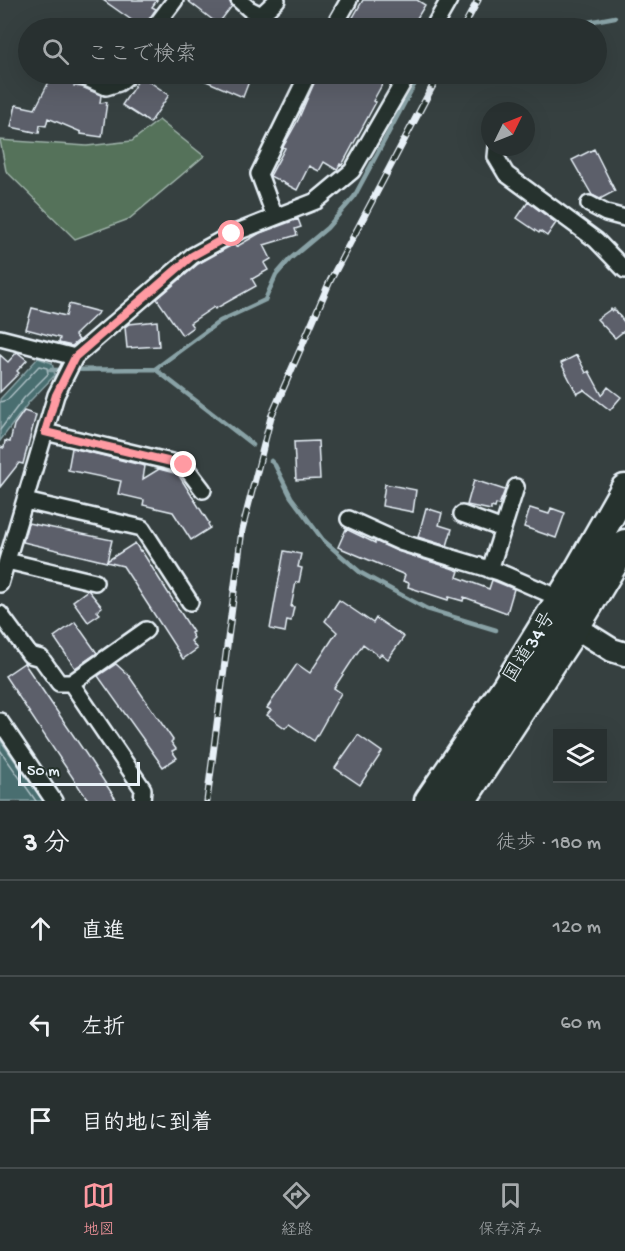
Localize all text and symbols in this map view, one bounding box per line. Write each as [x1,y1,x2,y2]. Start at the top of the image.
search box [18,18,607,84]
icon: search [39,35,72,68]
text: ここで検索 [87,43,197,69]
north arrow [481,102,535,156]
route start [218,220,244,246]
route end [170,451,196,477]
street label: 国道34号 [499,608,562,688]
map controls [553,729,607,783]
button: layers [553,729,607,783]
scale bar [18,759,140,786]
text: 50 m [27,763,60,782]
text: 3 分 [24,830,70,861]
text: 徒歩 · 180 m [496,833,601,856]
icon: ahead [24,912,57,945]
text: 120 m [553,917,601,940]
text: 直進 [81,920,125,946]
icon: left [24,1008,57,1041]
text: 60 m [561,1013,601,1036]
text: 左折 [81,1016,125,1042]
icon: arrive [24,1104,57,1137]
text: 目的地に到着 [81,1112,213,1138]
tab: 地図 [82,1179,115,1241]
tab: 経路 [280,1179,313,1241]
tab: 保存済み [478,1179,542,1241]

